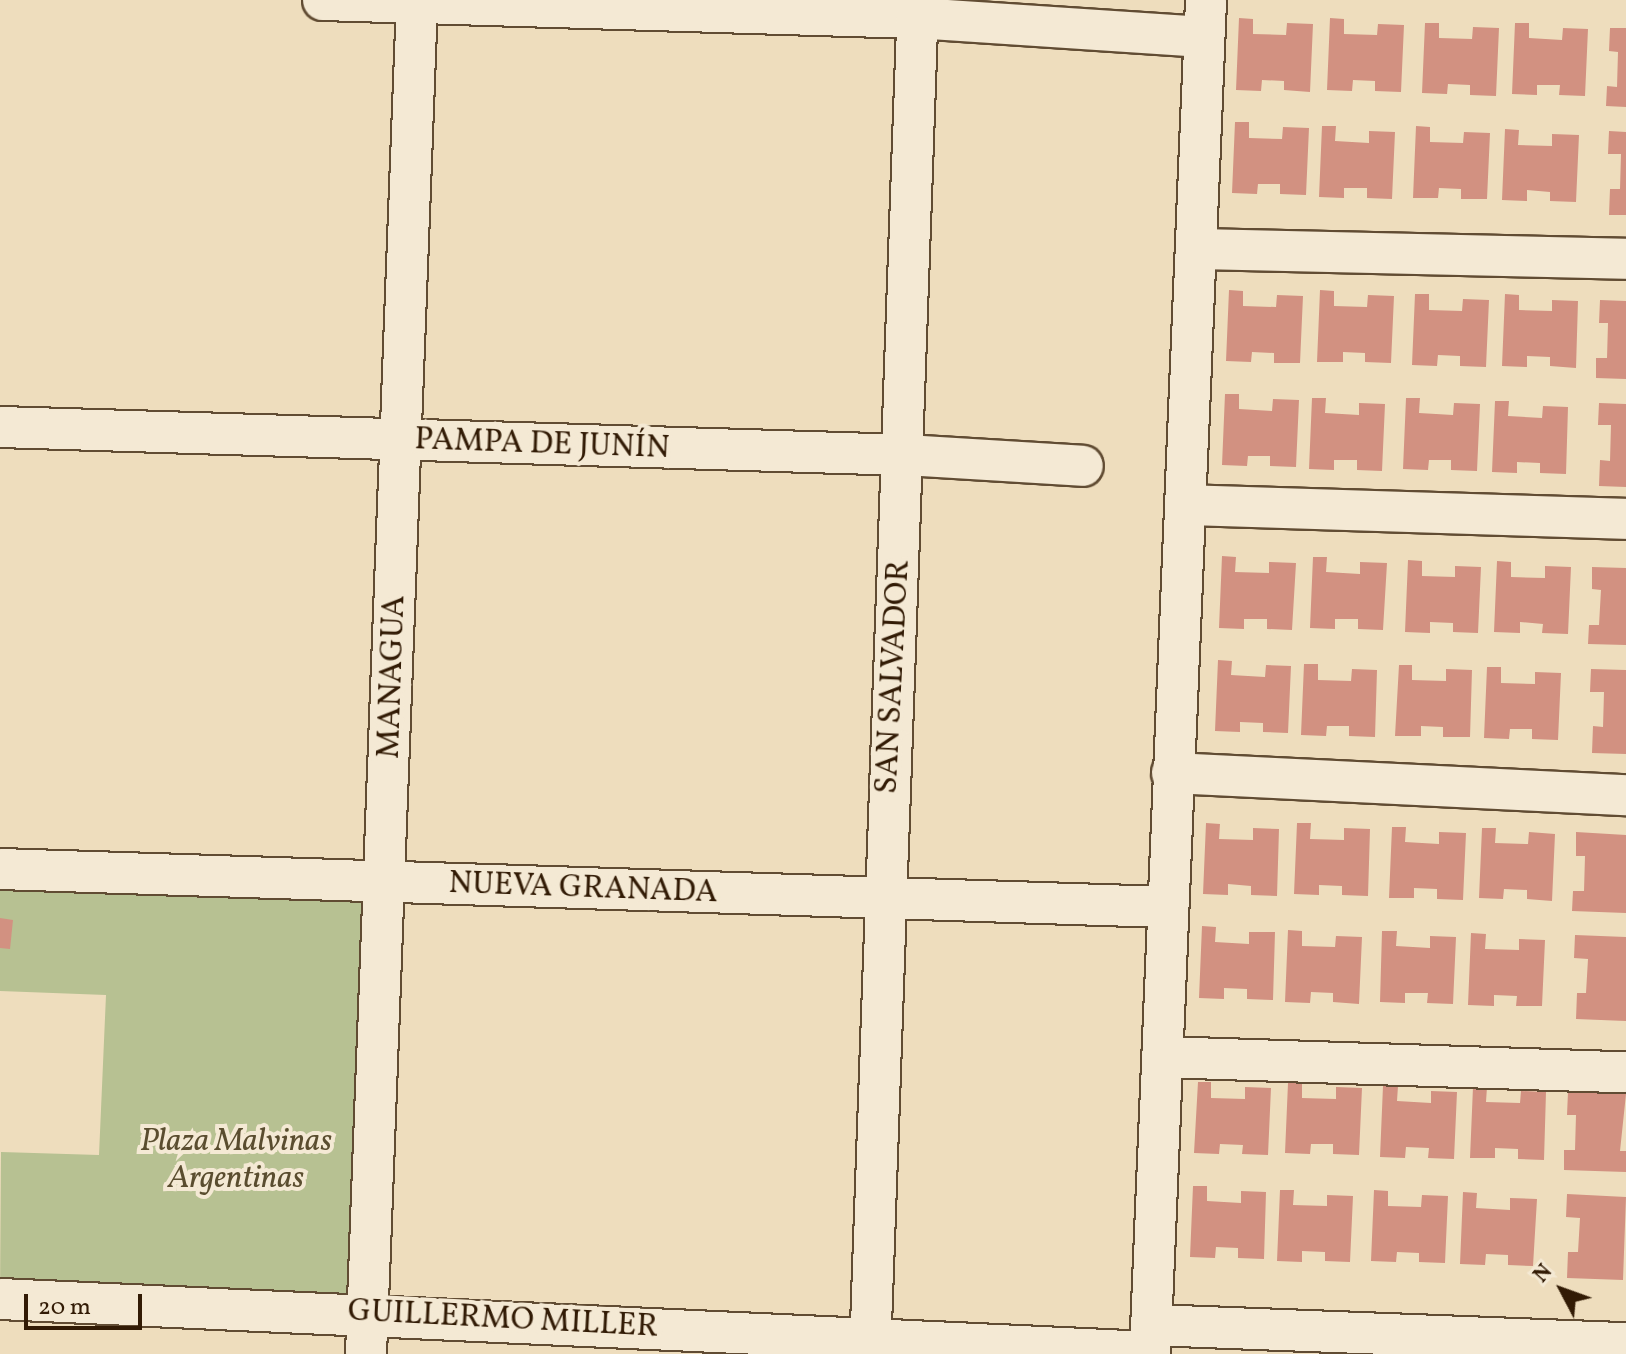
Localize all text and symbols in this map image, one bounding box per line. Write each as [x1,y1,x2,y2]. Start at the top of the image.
street label: PAMPA DE JUNÍN [414,421,670,469]
street label: SAN SALVADOR [869,559,919,795]
street label: MANAGUA [371,595,415,759]
street label: NUEVA GRANADA [448,865,718,913]
park label: Plaza Malvinas Argentinas [140,1124,332,1199]
north arrow [1522,1250,1602,1330]
text: N [1527,1258,1560,1290]
scale bar [28,1278,146,1328]
text: 20 m [38,1291,91,1325]
street label: GUILLERMO MILLER [347,1293,659,1347]

